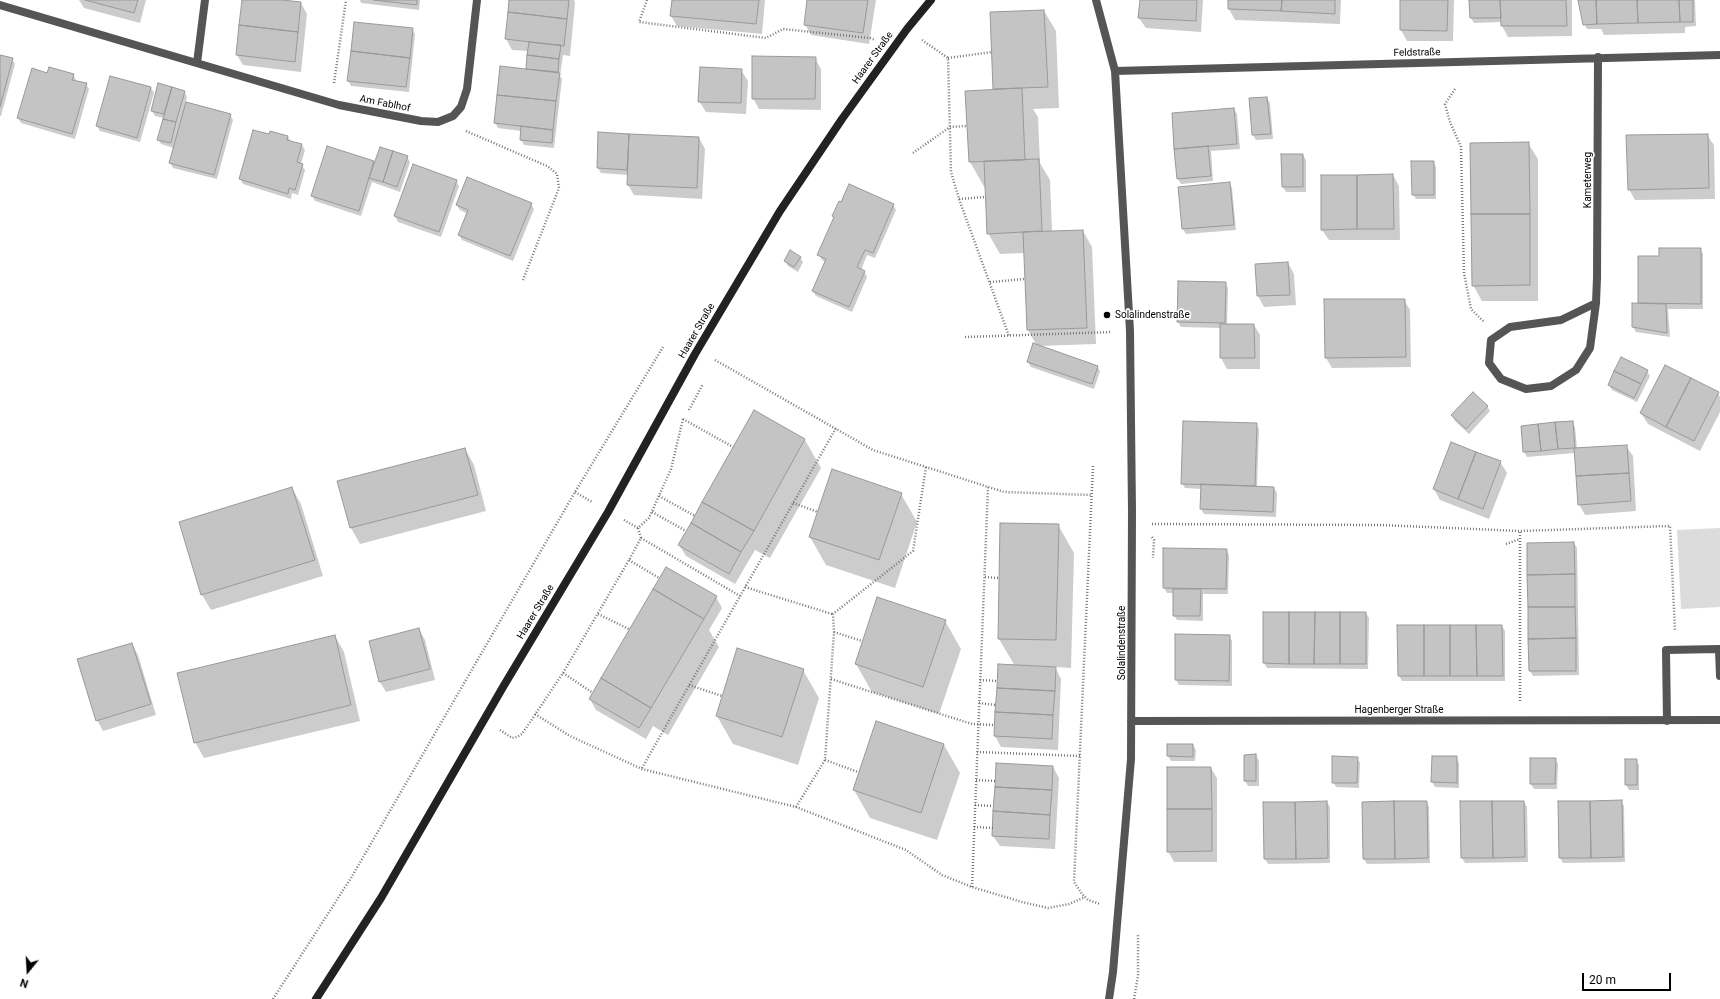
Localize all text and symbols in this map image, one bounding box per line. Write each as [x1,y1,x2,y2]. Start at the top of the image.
street label: Haarer Straße [850,30,896,86]
street label: Feldstraße [1393,47,1441,59]
street label: Am Fablhof [359,93,411,115]
street label: Kameterweg [1582,152,1594,208]
street label: Haarer Straße [676,301,718,361]
place label: Solalindenstraße [1115,309,1190,321]
marker: Solalindenstraße [1102,310,1112,320]
street label: Haarer Straße [515,583,557,641]
street label: Solalindenstraße [1116,606,1128,680]
street label: Hagenberger Straße [1354,704,1444,716]
north arrow [8,951,48,991]
scale bar [1584,965,1673,991]
text: 20 m [1589,973,1616,987]
text: N [18,976,30,990]

